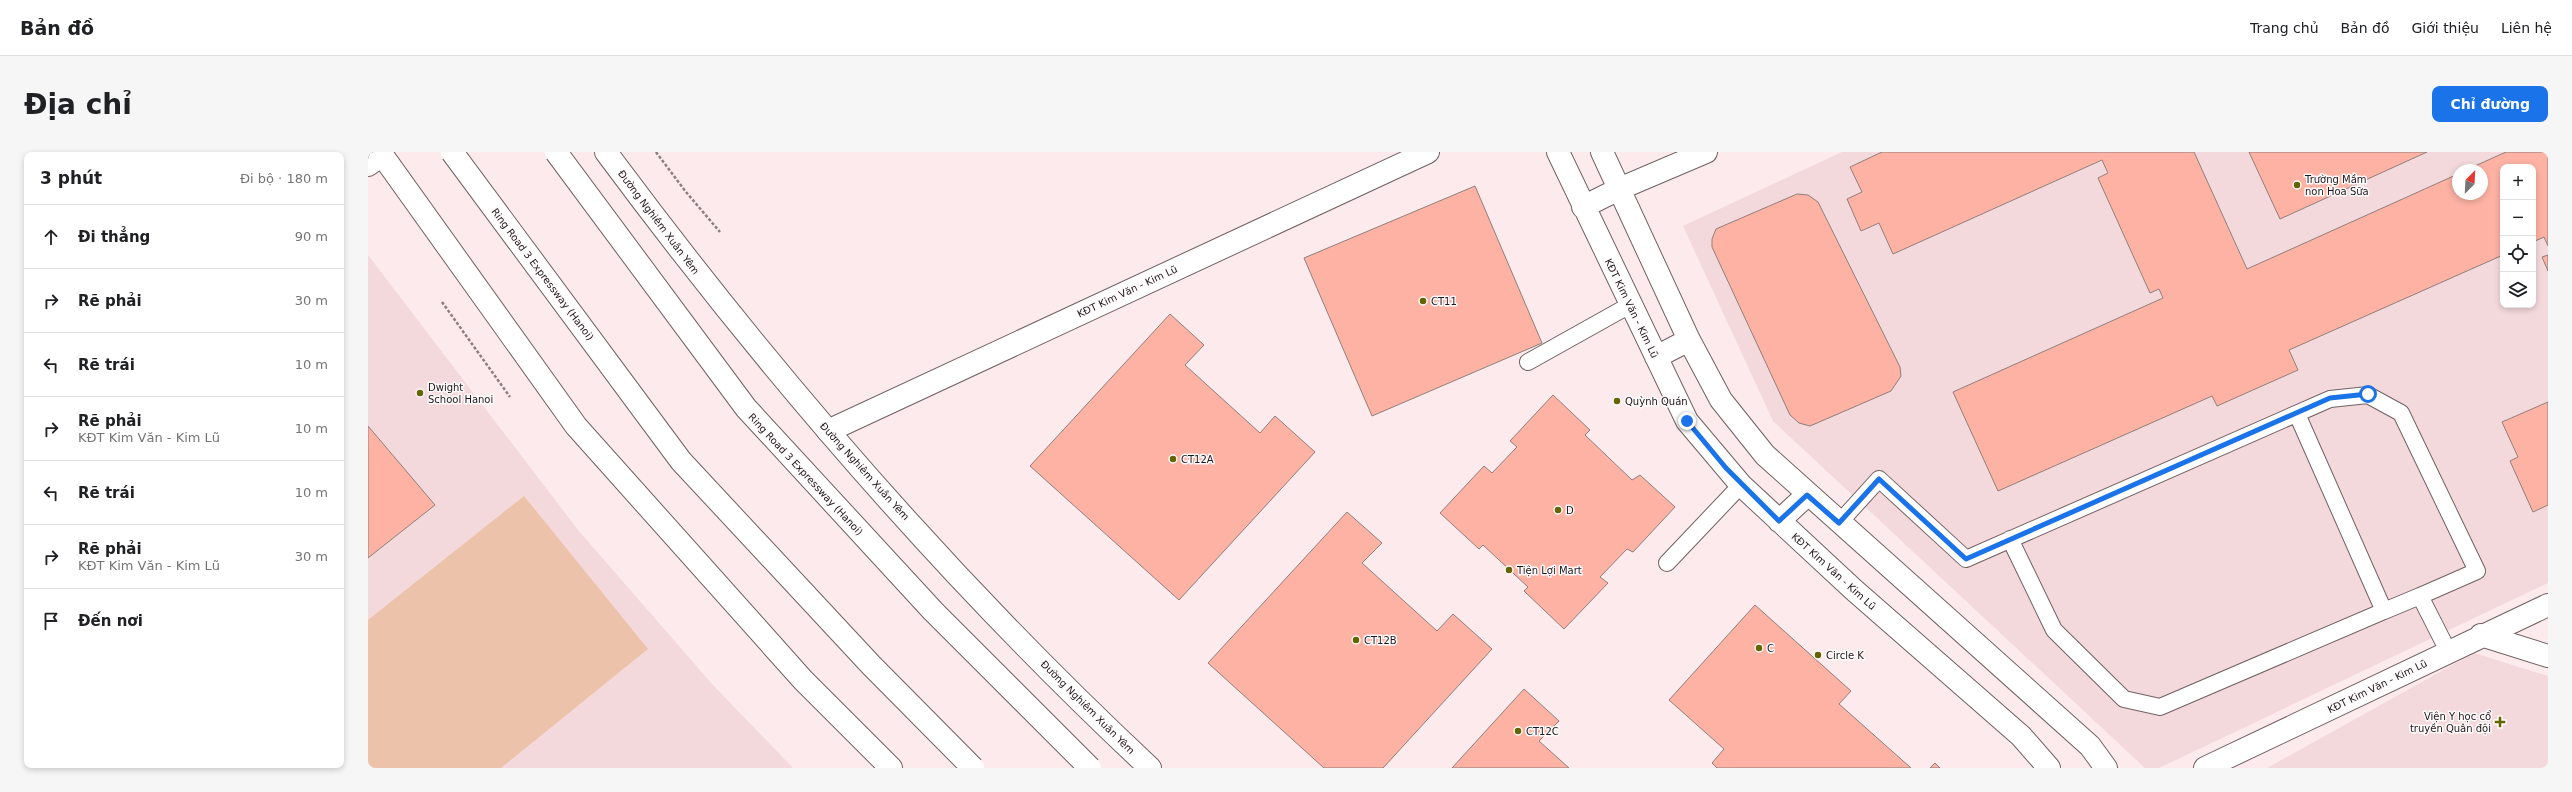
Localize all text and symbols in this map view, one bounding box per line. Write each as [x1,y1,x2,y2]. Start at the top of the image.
text: Bản đồ [20,17,94,39]
text: Trang chủ [2250,20,2319,36]
text: Bản đồ [2341,20,2389,36]
text: Giới thiệu [2411,20,2479,36]
text: Liên hệ [2501,20,2552,36]
button: Chỉ đường [2432,86,2548,122]
text: Địa chỉ [24,88,132,121]
north arrow [2452,164,2488,200]
map controls [2500,164,2536,308]
button: + [2500,164,2536,200]
text: 3 phút [40,168,102,188]
street label: Đường Nghiêm Xuân Yêm [616,168,701,277]
text: Đi bộ · 180 m [240,171,328,186]
place label: Trường Mầm non Hoa Sữa [2304,174,2369,197]
marker: Trường Mầm non Hoa Sữa [2292,180,2302,190]
button: − [2500,200,2536,236]
street label: Ring Road 3 Expressway (Hanoi) [489,206,596,343]
icon: ahead [40,226,62,248]
text: Đi thẳng [78,228,150,246]
text: 90 m [295,229,328,244]
button: locate [2500,236,2536,272]
street label: KĐT Kim Văn - Kim Lũ [1603,257,1660,360]
street label: KĐT Kim Văn - Kim Lũ [1075,263,1179,320]
button: layers [2500,272,2536,308]
icon: right [40,290,62,312]
text: Rẽ phải [78,292,142,310]
text: 30 m [295,293,328,308]
marker: CT11 [1418,296,1428,306]
place label: CT11 [1431,296,1457,307]
icon: left [40,354,62,376]
text: Rẽ trái [78,356,135,374]
text: 10 m [295,357,328,372]
place label: Dwight School Hanoi [428,382,493,405]
route start [2359,385,2377,403]
marker: Dwight School Hanoi [415,388,425,398]
marker: Quỳnh Quán [1612,396,1622,406]
place label: Quỳnh Quán [1625,396,1688,407]
street label: Ring Road 3 Expressway (Hanoi) [746,411,865,538]
text: Rẽ phải [78,412,142,430]
route end [1678,412,1696,430]
icon: right [40,418,62,440]
street label: Đường Nghiêm Xuân Yêm [818,420,911,522]
text: 10 m [295,421,328,436]
text: KĐT Kim Văn - Kim Lũ [78,430,220,445]
marker: CT12A [1168,454,1178,464]
place label: CT12A [1181,454,1214,465]
icon: left [40,482,62,504]
text: Rẽ trái [78,484,135,502]
text: 10 m [295,485,328,500]
marker: D [1553,505,1563,515]
place label: D [1566,505,1574,516]
street label: KĐT Kim Văn - Kim Lũ [1789,531,1878,612]
text: Rẽ phải [78,540,142,558]
icon: right [40,546,62,568]
text: 30 m [295,549,328,564]
text: KĐT Kim Văn - Kim Lũ [78,558,220,573]
marker: Tiện Lợi Mart [1504,565,1514,575]
place label: Tiện Lợi Mart [1516,565,1582,577]
icon: arrive [40,610,62,632]
text: Đến nơi [78,612,143,630]
marker: CT12B [1351,635,1361,645]
place label: CT12B [1364,635,1397,646]
marker: C [1754,643,1764,653]
place label: C [1767,643,1774,654]
marker: Circle K [1813,650,1823,660]
place label: Circle K [1826,650,1864,661]
street label: Đường Nghiêm Xuân Yêm [1039,658,1137,756]
street label: KĐT Kim Văn - Kim Lũ [2326,658,2429,715]
place label: Viện Y học cổ truyền Quân đội [2410,710,2491,735]
marker: Viện Y học cổ truyền Quân đội [2494,716,2506,728]
marker: CT12C [1513,726,1523,736]
place label: CT12C [1526,726,1559,737]

